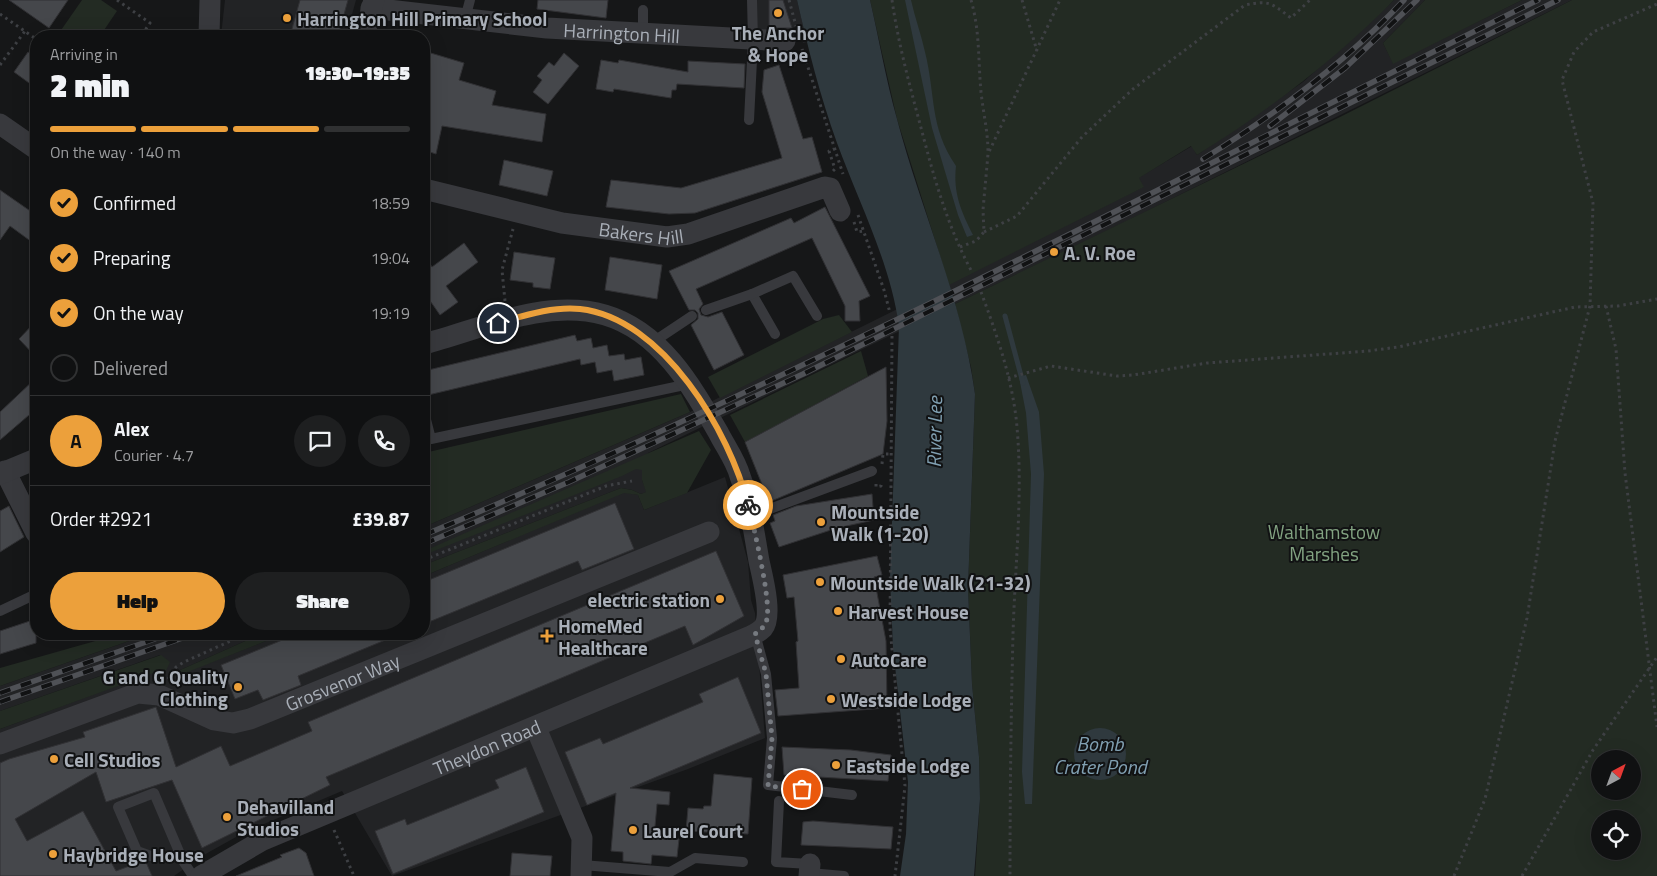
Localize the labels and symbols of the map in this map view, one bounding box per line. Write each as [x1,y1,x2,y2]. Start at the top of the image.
place label: Harrington Hill Primary School [297,4,547,33]
marker: The Anchor & Hope [772,7,784,19]
marker: Harrington Hill Primary School [281,12,293,24]
street label: Harrington Hill [563,14,681,50]
place label: The Anchor & Hope [732,18,824,69]
street label: Bakers Hill [597,214,685,252]
place label: A. V. Roe [1064,238,1136,267]
marker: A. V. Roe [1048,246,1060,258]
pin [477,302,519,344]
water label: River Lee [918,394,950,468]
courier [723,480,773,530]
place label: Mountside Walk (1-20) [831,497,929,548]
marker: Mountside Walk (1-20) [815,516,827,528]
park label: Walthamstow Marshes [1268,517,1380,568]
place label: Mountside Walk (21-32) [830,568,1031,597]
marker: Mountside Walk (21-32) [814,576,826,588]
place label: electric station [587,585,710,614]
marker: electric station [714,593,726,605]
place label: Harvest House [848,597,969,626]
marker: Harvest House [832,605,844,617]
place label: HomeMed Healthcare [558,611,648,662]
marker: HomeMed Healthcare [540,629,554,643]
street label: Grosvenor Way [281,645,404,718]
place label: AutoCare [851,645,927,674]
marker: AutoCare [835,653,847,665]
place label: G and G Quality Clothing [103,662,228,713]
marker: G and G Quality Clothing [232,681,244,693]
place label: Westside Lodge [841,685,972,714]
marker: Westside Lodge [825,693,837,705]
street label: Theydon Road [428,711,545,782]
water label: Bomb Crater Pond [1053,728,1149,782]
place label: Cell Studios [64,745,160,774]
north arrow [1591,750,1641,800]
place label: Eastside Lodge [846,751,970,780]
marker: Cell Studios [48,753,60,765]
marker: Eastside Lodge [830,759,842,771]
pin [781,768,823,810]
place label: Dehavilland Studios [237,792,334,843]
marker: Dehavilland Studios [221,811,233,823]
place label: Laurel Court [643,816,743,845]
marker: Laurel Court [627,824,639,836]
place label: Haybridge House [63,840,204,869]
marker: Haybridge House [47,848,59,860]

